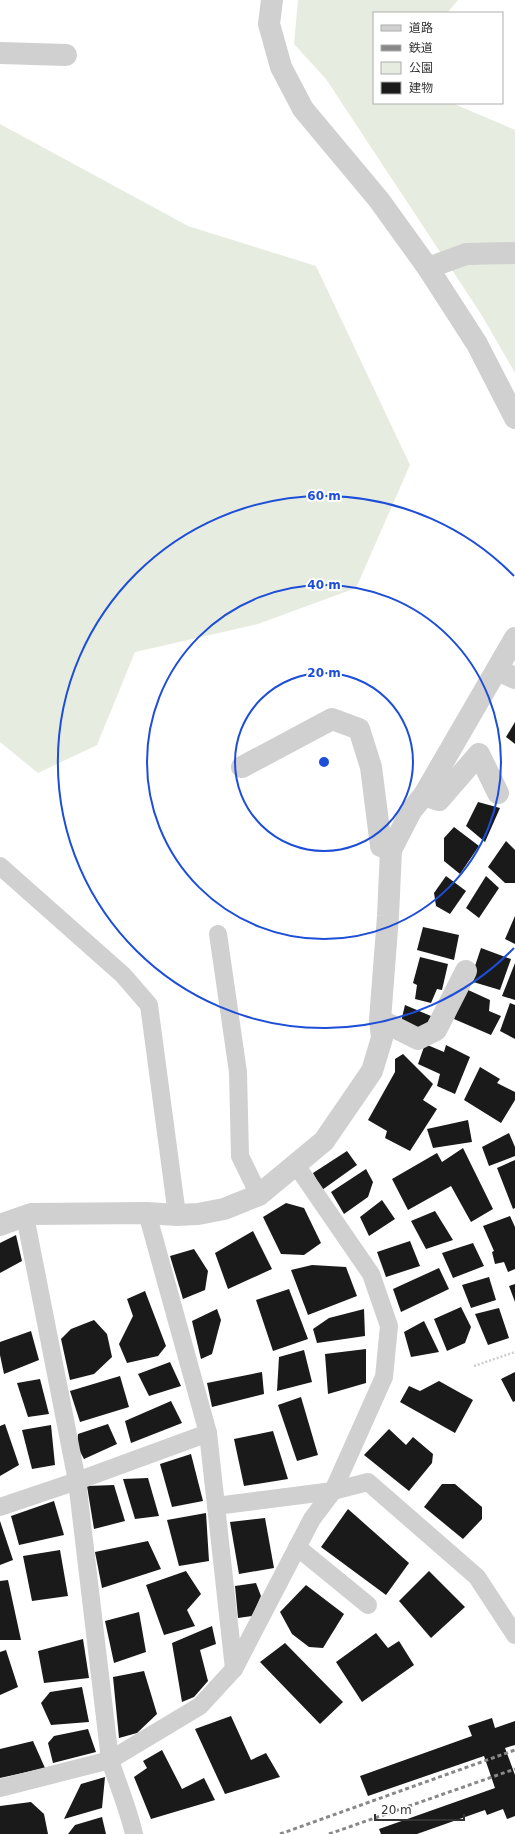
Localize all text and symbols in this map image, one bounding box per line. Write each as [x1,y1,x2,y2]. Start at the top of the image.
legend [373,12,503,104]
text: 道路 [409,21,433,35]
text: 鉄道 [409,41,433,55]
text: 公園 [409,61,433,75]
text: 建物 [409,81,433,95]
text: 60 m [307,489,341,503]
text: 40 m [307,578,341,592]
text: 20 m [307,666,341,680]
centre of rings [317,755,331,769]
scale bar [375,1796,464,1822]
text: 20 m [381,1803,412,1817]

